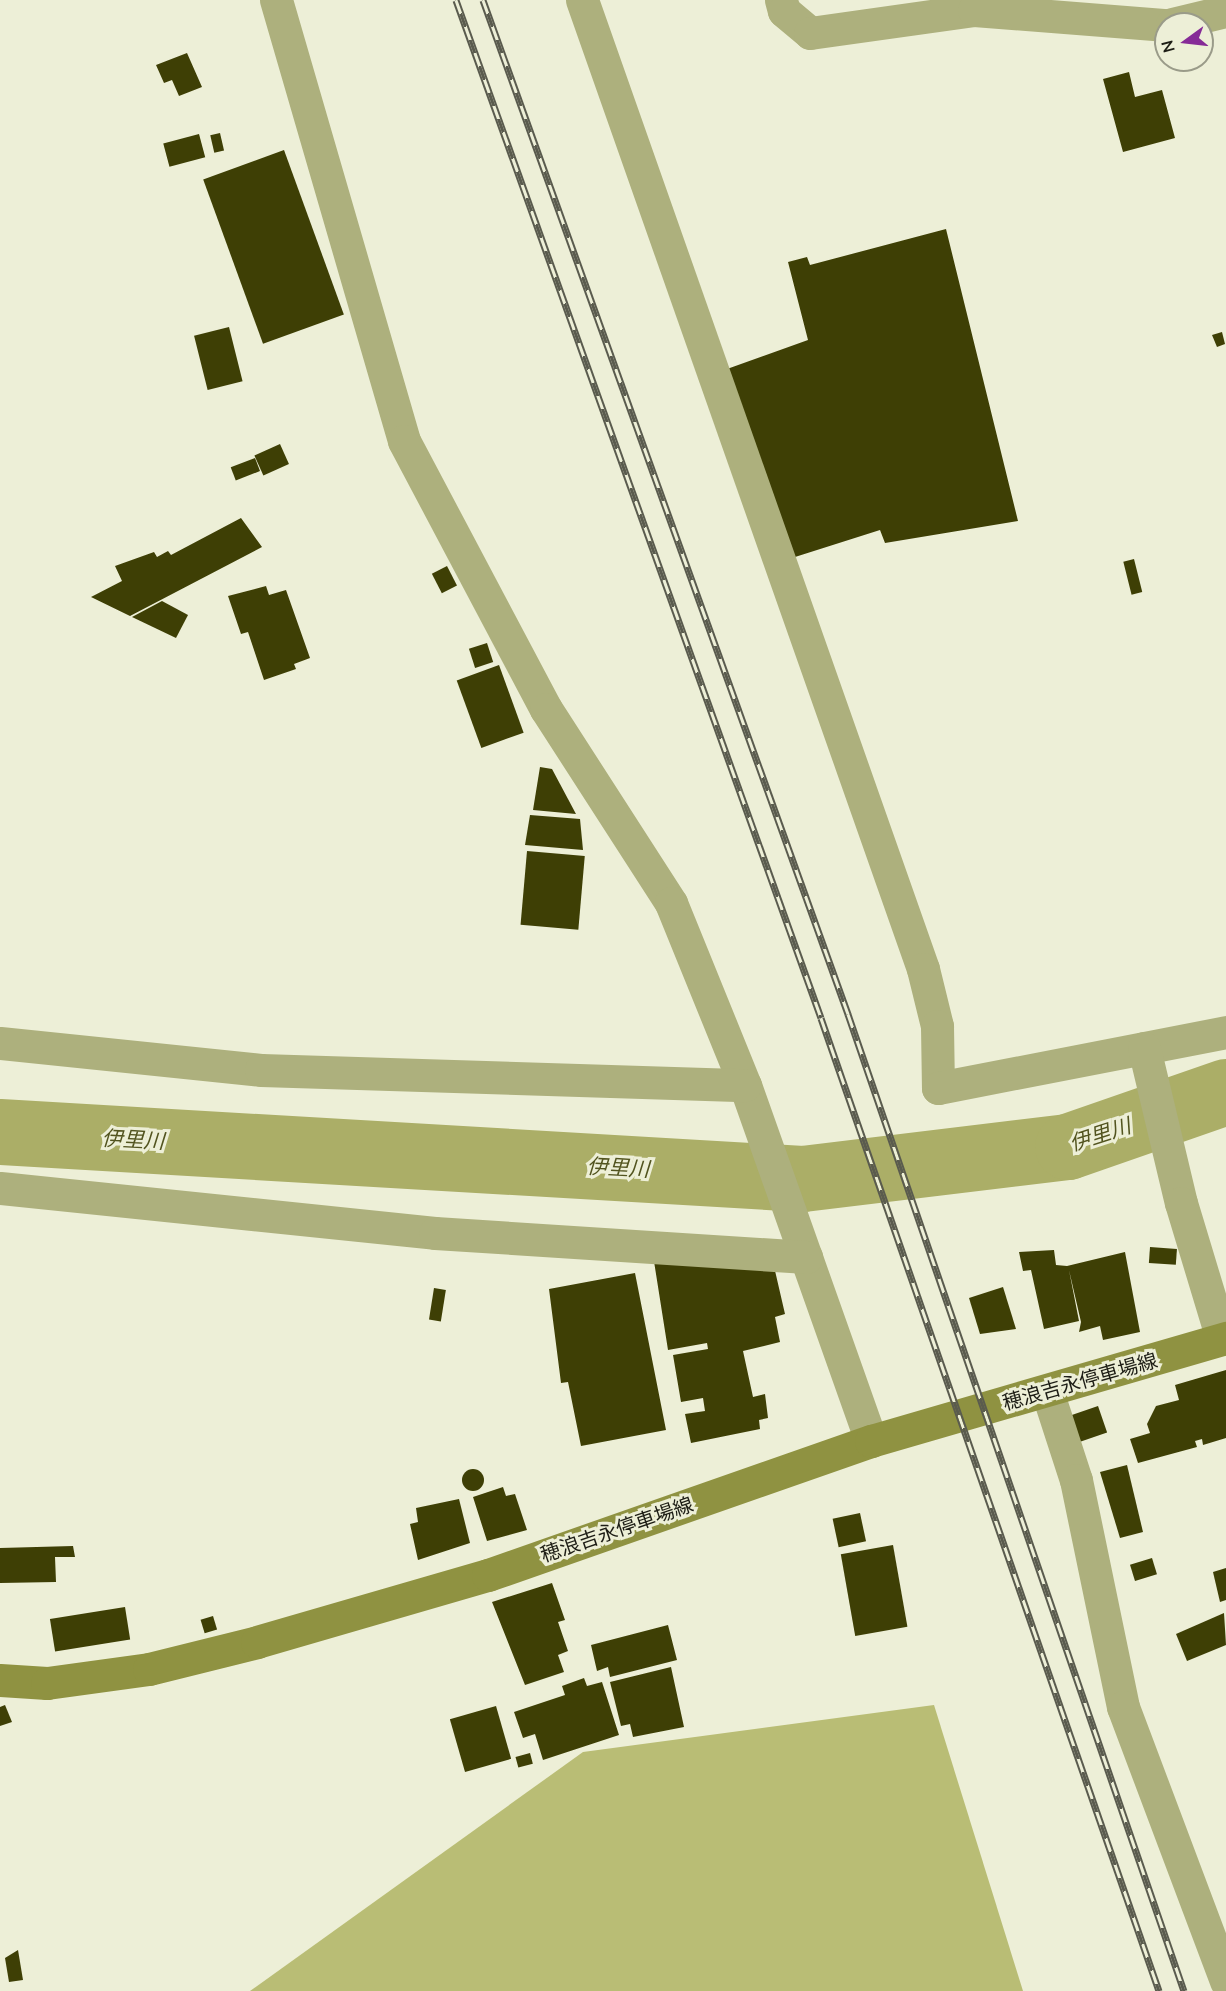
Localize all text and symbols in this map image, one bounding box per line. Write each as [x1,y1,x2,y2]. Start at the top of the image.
north arrow [1154,12,1214,72]
text: N [1156,38,1181,55]
water label: 伊里川 [1066,1113,1134,1157]
water label: 伊里川 [101,1126,165,1154]
water label: 伊里川 [586,1154,650,1182]
street label: 穂浪吉永停車場線 [1000,1348,1160,1416]
street label: 穂浪吉永停車場線 [537,1493,697,1567]

